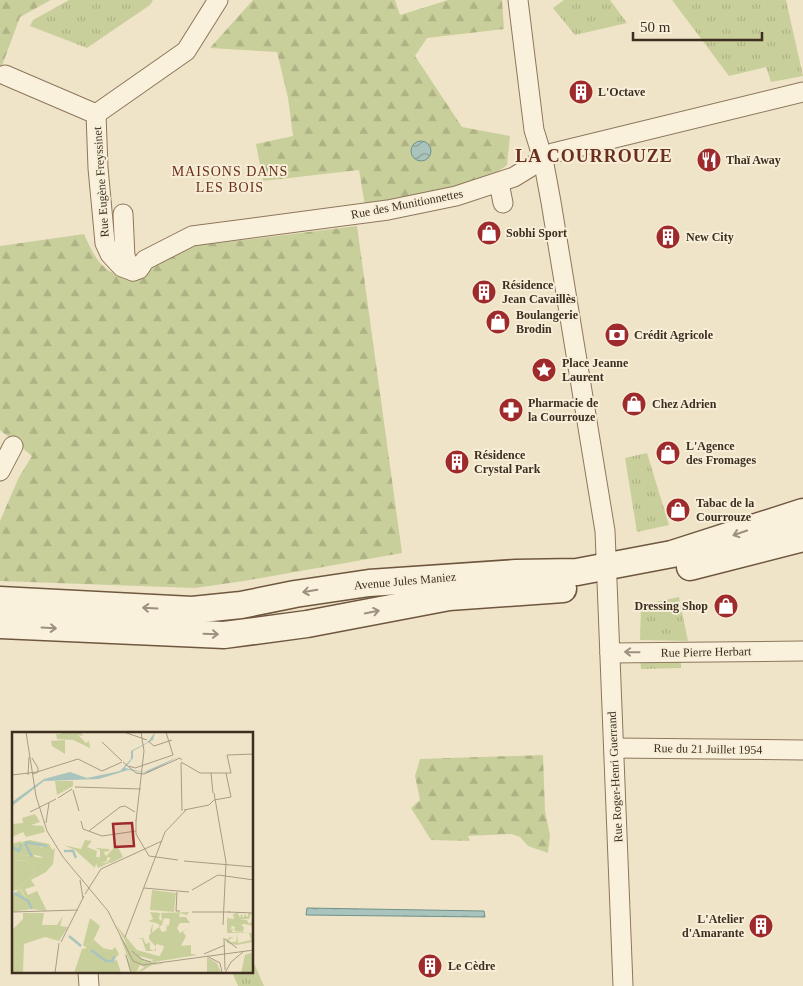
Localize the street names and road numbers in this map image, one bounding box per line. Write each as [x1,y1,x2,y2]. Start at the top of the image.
street label: Rue Eugène Freyssinet [90,126,112,238]
street label: Rue des Munitionnettes [350,186,465,222]
street label: Avenue Jules Maniez [353,570,457,592]
street label: Rue Pierre Herbart [661,644,752,660]
street label: Rue Roger-Henri Guerrand [605,711,625,843]
street label: Rue du 21 Juillet 1954 [654,741,762,757]

